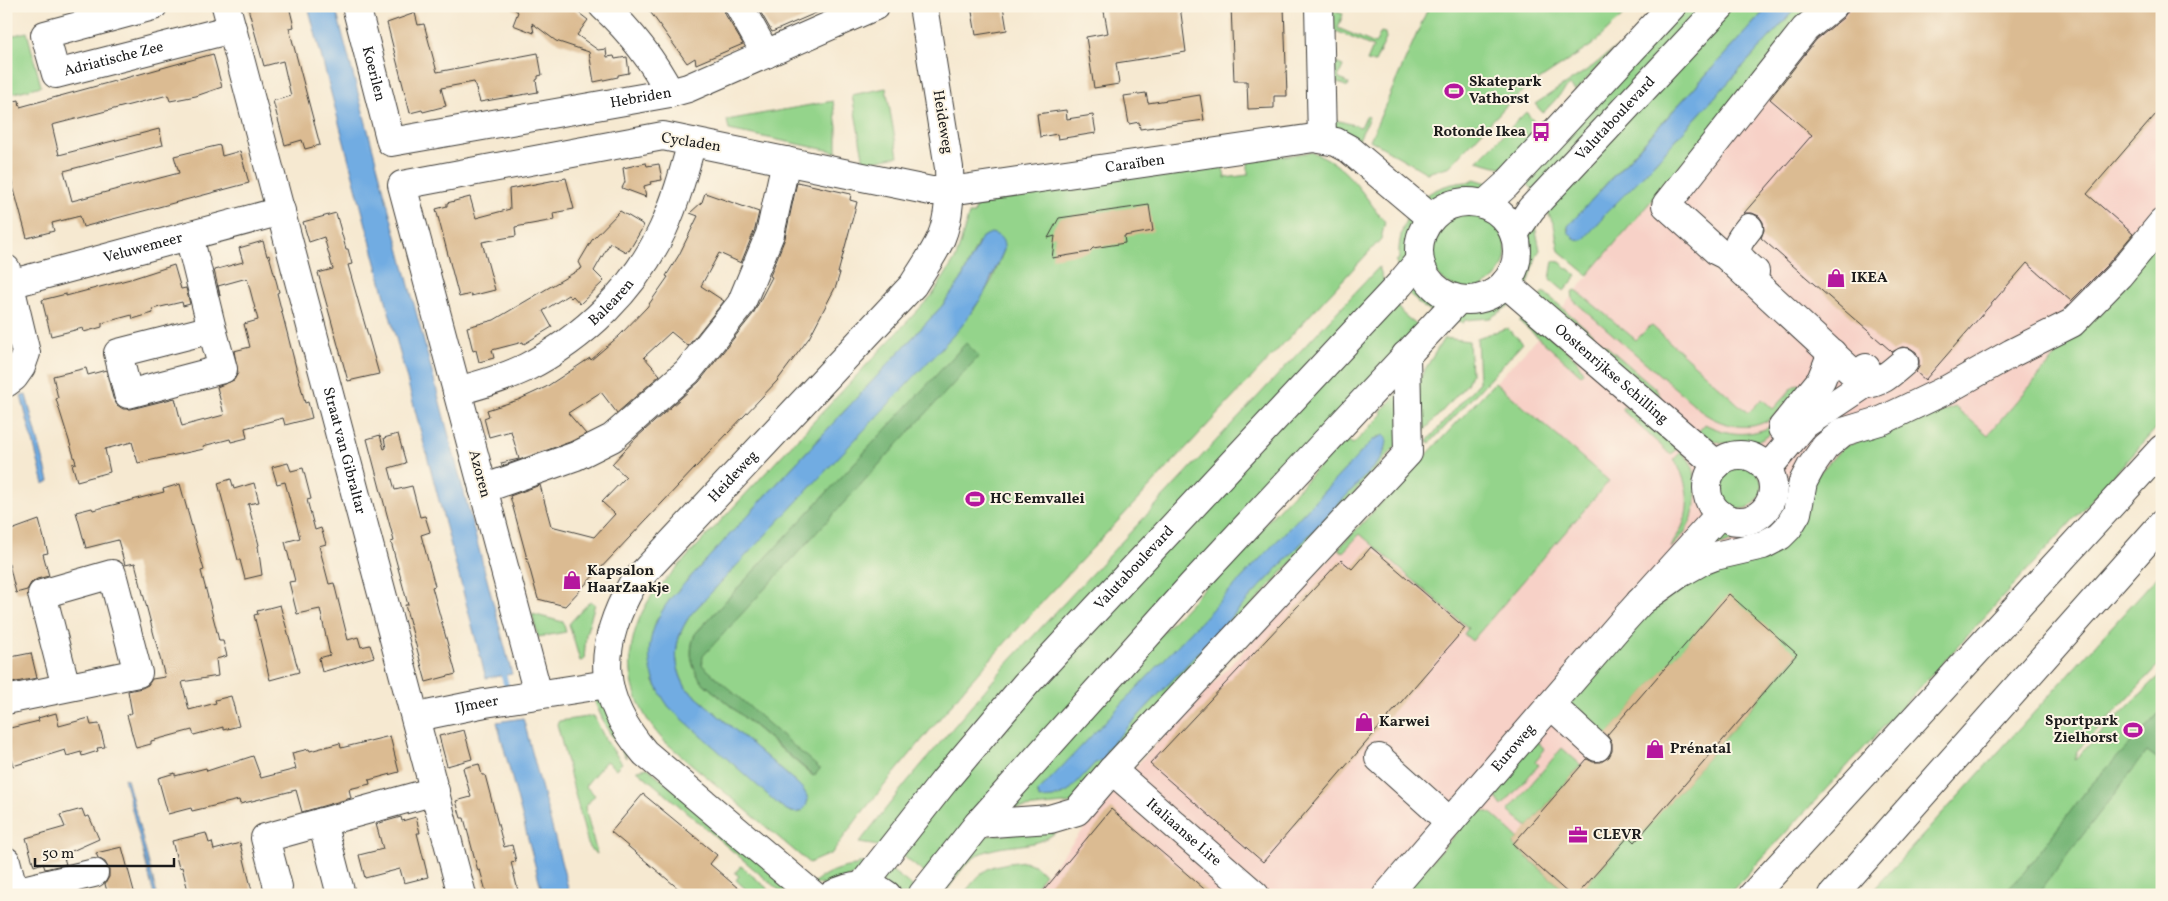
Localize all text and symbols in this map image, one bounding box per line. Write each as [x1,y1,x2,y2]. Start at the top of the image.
street label: Adriatische Zee [62,36,166,82]
street label: Koerilen [356,44,391,104]
place label: Skatepark Vathorst [1469,72,1542,110]
street label: Valutaboulevard [1571,72,1660,165]
sports icon: Skatepark Vathorst [1443,80,1465,102]
street label: Hebriden [608,82,673,114]
street label: Heideweg [927,88,957,156]
bus stop icon: Rotonde Ikea [1530,121,1552,143]
place label: Rotonde Ikea [1433,122,1526,143]
street label: Cycladen [660,128,722,158]
street label: Caraïben [1104,149,1166,179]
street label: Veluwemeer [101,227,185,269]
shop icon: IKEA [1825,267,1847,289]
place label: IKEA [1851,268,1888,289]
street label: Balearen [584,274,639,331]
street label: Oostenrijkse Schilling [1550,319,1673,429]
street label: Straat van Gibraltar [317,385,371,517]
street label: Heideweg [704,446,763,507]
street label: Azoren [463,448,495,500]
sports icon: HC Eemvallei [964,488,986,510]
place label: HC Eemvallei [990,489,1085,510]
street label: Valutaboulevard [1090,521,1179,615]
place label: Kapsalon HaarZaakje [587,561,669,599]
shop icon: Kapsalon HaarZaakje [561,569,583,591]
street label: IJmeer [453,691,500,719]
shop icon: Karwei [1353,711,1375,733]
place label: Sportpark Zielhorst [2045,711,2118,749]
place label: Karwei [1379,712,1430,733]
street label: Euroweg [1487,719,1541,777]
sports icon: Sportpark Zielhorst [2122,719,2144,741]
shop icon: Prénatal [1644,738,1666,760]
place label: Prénatal [1670,739,1731,760]
street label: Italiaanse Lire [1141,794,1226,871]
office icon: CLEVR [1567,824,1589,846]
place label: CLEVR [1593,825,1642,846]
scale bar [35,836,174,868]
text: 50 m [42,844,74,865]

